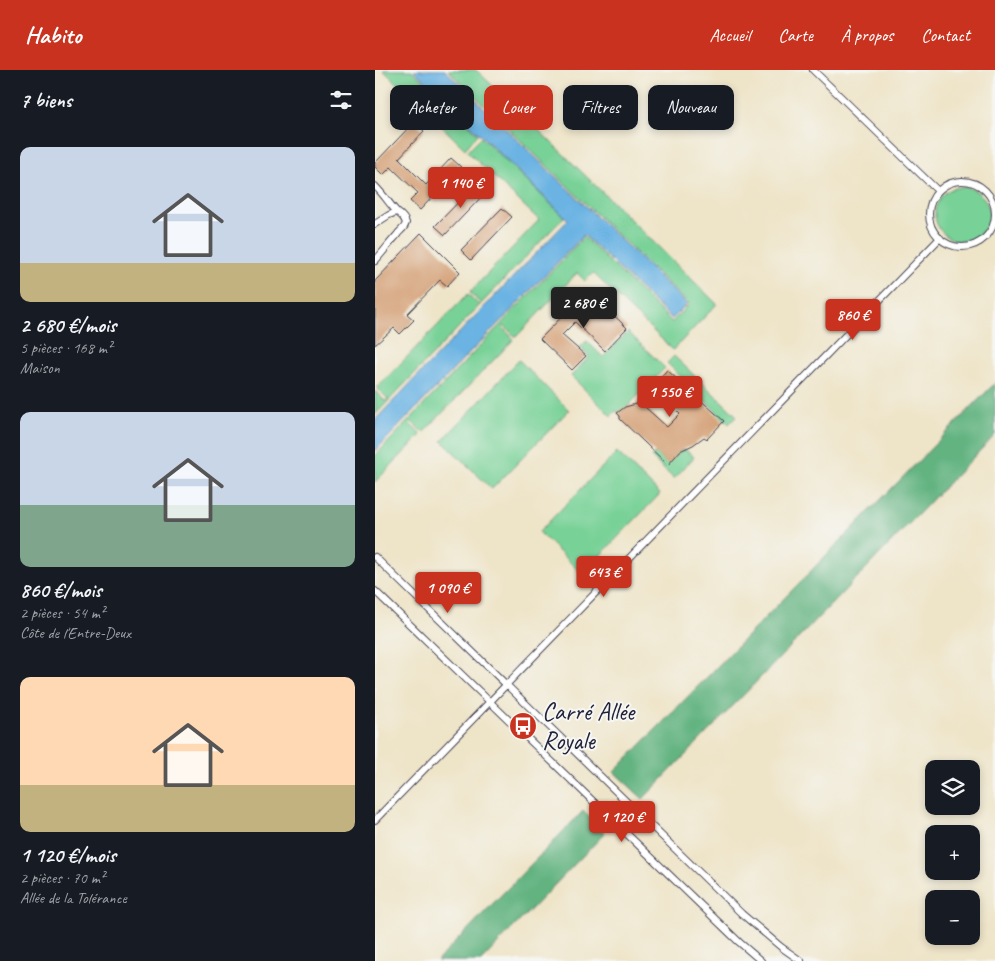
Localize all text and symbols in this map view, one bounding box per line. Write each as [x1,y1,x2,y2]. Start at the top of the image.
text: Habito [25,20,81,50]
text: Accueil [710,24,750,46]
text: Carte [778,24,813,46]
text: À propos [841,24,893,46]
text: Contact [921,24,970,46]
chip: Acheter [390,85,474,130]
chip: Louer [484,85,553,130]
chip: Filtres [563,85,638,130]
chip: Nouveau [648,85,734,130]
icon: filters [327,86,355,114]
text: 7 biens [20,87,72,113]
pin: 1 140 € [415,166,507,209]
text: 1 140 € [439,173,483,193]
icon: home [143,180,233,270]
pin: 2 680 € [538,286,630,329]
text: 2 680 € [562,293,606,313]
pin: 860 € [818,298,888,341]
text: 860 € [836,305,870,325]
text: 2 680 €/mois [20,312,116,338]
text: 5 pièces · 168 m² [20,338,112,358]
text: Maison [20,358,60,378]
pin: 1 550 € [624,376,716,418]
text: 1 550 € [648,382,692,402]
icon: home [143,445,233,535]
pin: 643 € [569,556,639,598]
text: 643 € [587,562,621,582]
pin: 1 090 € [402,572,494,614]
text: 860 €/mois [20,577,102,603]
text: 1 090 € [426,578,470,598]
text: 2 pièces · 54 m² [20,603,105,623]
text: Côte de l'Entre-Deux [20,623,131,643]
place label: Carré Allée Royale [542,696,636,757]
icon: home [143,710,233,800]
bus stop icon: Carré Allée Royale [508,711,538,741]
map controls [925,760,980,945]
button: layers [925,760,980,815]
pin: 1 120 € [576,800,668,843]
text: 1 120 € [600,807,644,827]
button: + [925,825,980,880]
text: 1 120 €/mois [20,842,116,868]
text: 2 pièces · 70 m² [20,868,105,888]
text: Allée de la Tolérance [20,888,127,908]
button: − [925,890,980,945]

